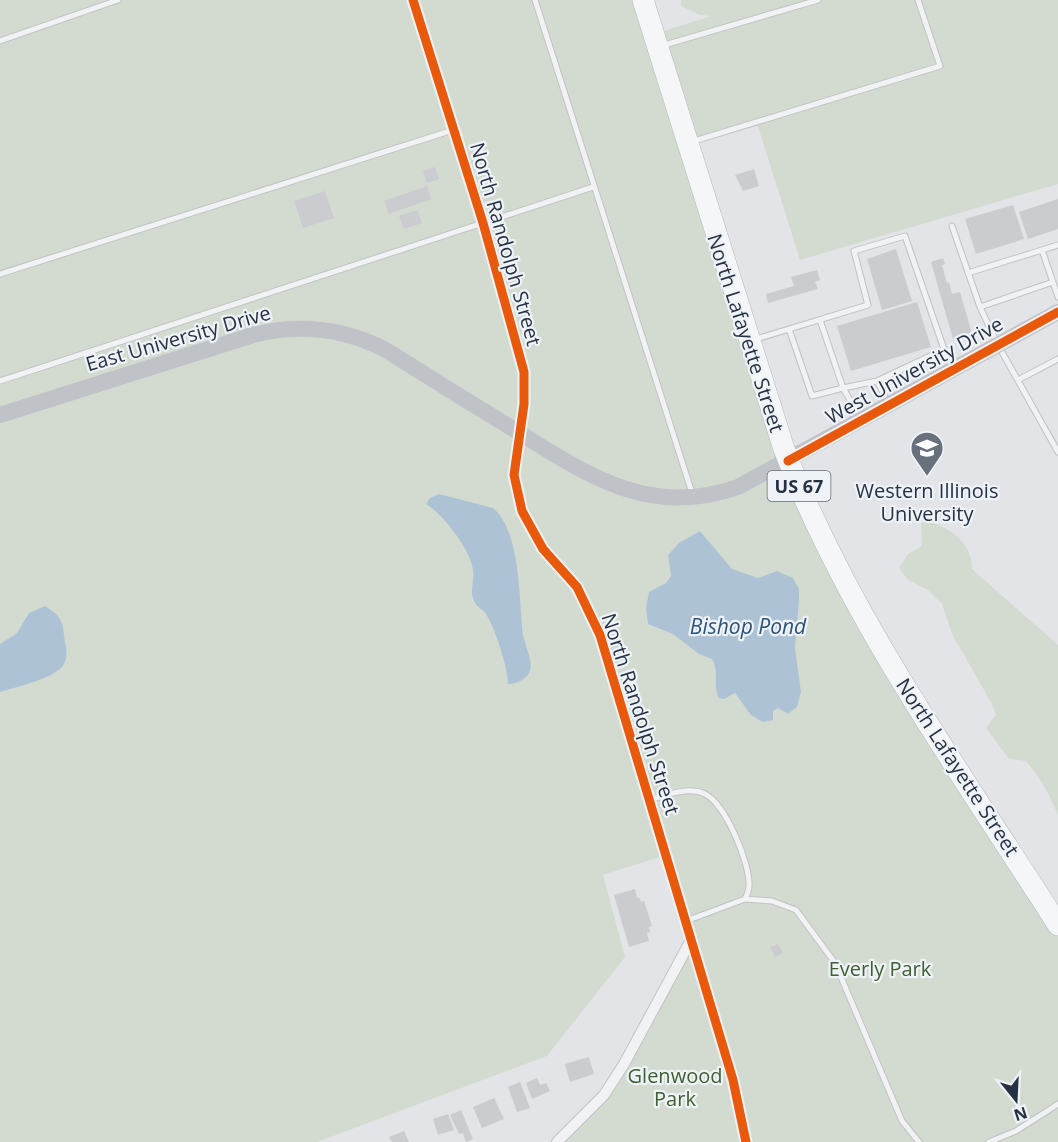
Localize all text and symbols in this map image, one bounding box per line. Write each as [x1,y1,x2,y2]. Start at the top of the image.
street label: North Randolph Street [464,139,548,349]
street label: North Lafayette Street [701,230,791,436]
street label: East University Drive [82,299,274,377]
street label: West University Drive [821,310,1007,430]
school or university icon: Western Illinois University [909,430,945,477]
road number: US 67 [768,471,830,501]
place label: Western Illinois University [856,477,998,527]
street label: North Randolph Street [596,610,686,818]
water label: Bishop Pond [690,612,807,640]
street label: North Lafayette Street [890,673,1026,861]
park label: Everly Park [829,955,932,982]
park label: Glenwood Park [628,1062,722,1112]
north arrow [986,1070,1046,1130]
text: N [1011,1102,1030,1127]

